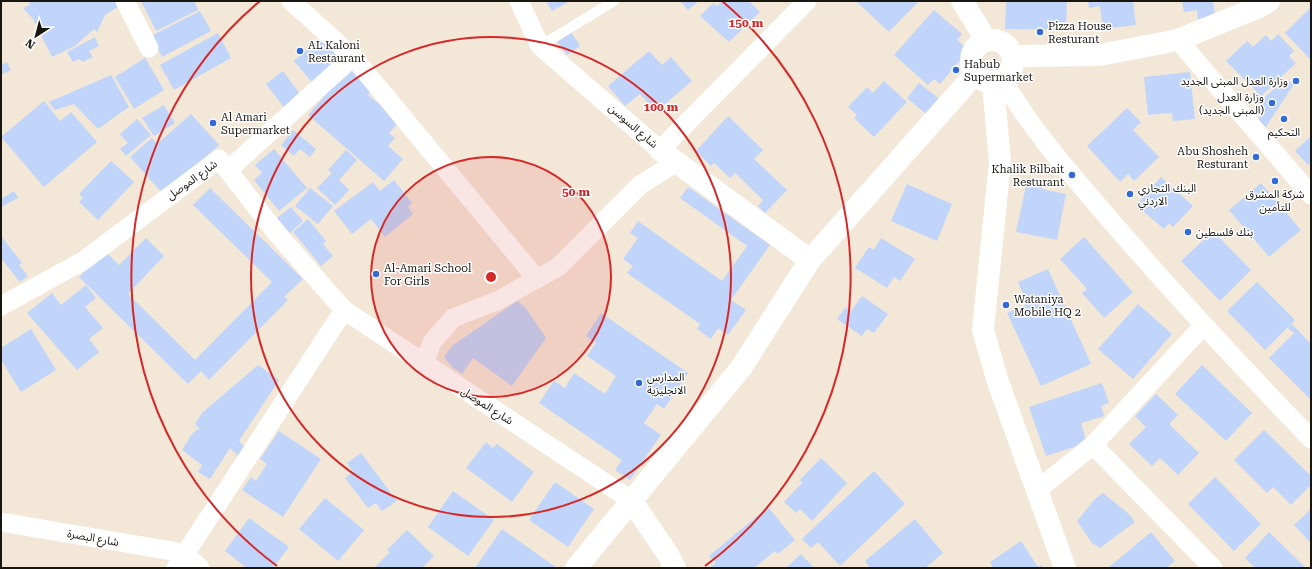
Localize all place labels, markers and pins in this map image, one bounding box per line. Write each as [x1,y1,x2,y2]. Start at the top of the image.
place label: Pizza House Resturant [1048,20,1112,46]
marker: Pizza House Resturant [1035,27,1045,37]
place label: AL Kaloni Restaurant [308,39,365,65]
marker: AL Kaloni Restaurant [295,46,305,56]
place label: Habub Supermarket [964,58,1033,84]
marker: Habub Supermarket [951,65,961,75]
place label: وزارة العدل المبنى الجديد [1181,75,1288,88]
marker: وزارة العدل المبنى الجديد [1291,76,1301,86]
place label: وزارة العدل (المبنى الجديد) [1199,91,1264,117]
marker: وزارة العدل (المبنى الجديد) [1267,98,1277,108]
place label: Al Amari Supermarket [221,111,290,137]
marker: التحكيم [1279,114,1289,124]
marker: Al Amari Supermarket [208,118,218,128]
place label: التحكيم [1268,126,1300,141]
place label: Abu Shosheh Resturant [1177,145,1248,171]
marker: Abu Shosheh Resturant [1251,152,1261,162]
place label: Khalik Bilbait Resturant [991,163,1064,189]
marker: Khalik Bilbait Resturant [1067,170,1077,180]
marker: شركة المشرق للتأمين [1270,176,1280,186]
place label: البنك التجاري الاردني [1138,182,1196,210]
place label: شركة المشرق للتأمين [1246,188,1305,214]
marker: البنك التجاري الاردني [1125,189,1135,199]
place label: بنك فلسطين [1196,226,1253,239]
marker: بنك فلسطين [1183,227,1193,237]
place label: Al-Amari School For Girls [384,262,472,288]
marker: Al-Amari School For Girls [371,269,381,279]
centre of rings [484,270,498,284]
place label: Wataniya Mobile HQ 2 [1014,293,1081,319]
marker: Wataniya Mobile HQ 2 [1001,300,1011,310]
place label: المدارس الانجليزية [647,371,686,397]
marker: المدارس الانجليزية [634,378,644,388]

